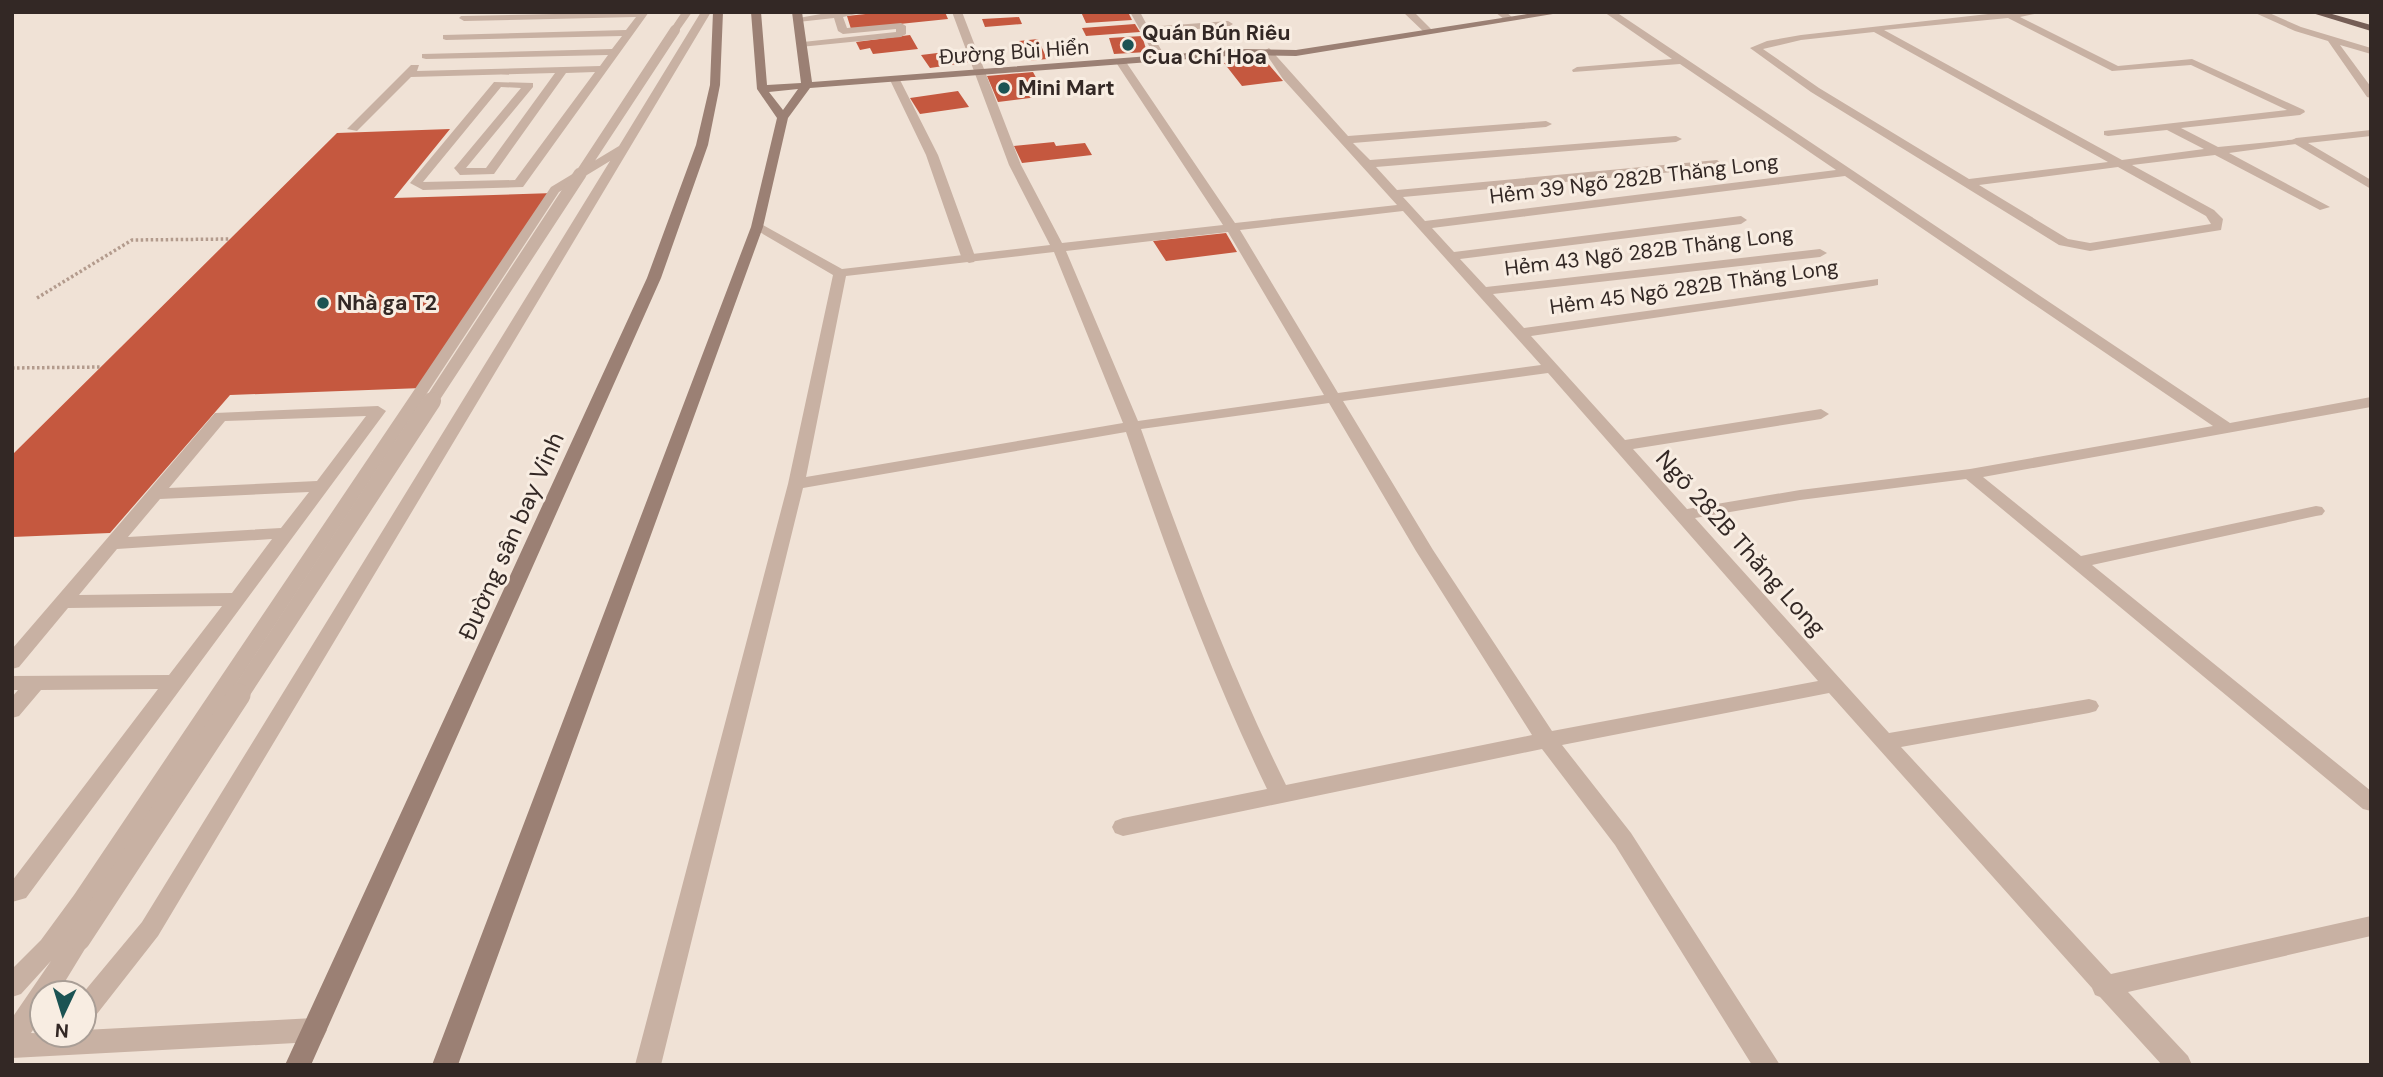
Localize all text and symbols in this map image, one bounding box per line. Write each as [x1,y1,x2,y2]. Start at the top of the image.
place label: Quán Bún Riêu Cua Chí Hoa [1142,19,1290,71]
street label: Đường Bùi Hiển [938,33,1090,71]
marker: Quán Bún Riêu Cua Chí Hoa [1120,37,1136,53]
place label: Mini Mart [1018,74,1115,102]
marker: Mini Mart [996,80,1012,96]
street label: Hẻm 39 Ngõ 282B Thăng Long [1488,147,1780,211]
street label: Hẻm 43 Ngõ 282B Thăng Long [1503,219,1795,283]
street label: Hẻm 45 Ngõ 282B Thăng Long [1548,253,1840,321]
place label: Nhà ga T2 [337,289,437,317]
marker: Nhà ga T2 [315,295,331,311]
street label: Đường sân bay Vinh [451,427,571,645]
street label: Ngõ 282B Thăng Long [1649,444,1833,642]
north arrow [28,979,98,1049]
text: N [54,1018,70,1043]

